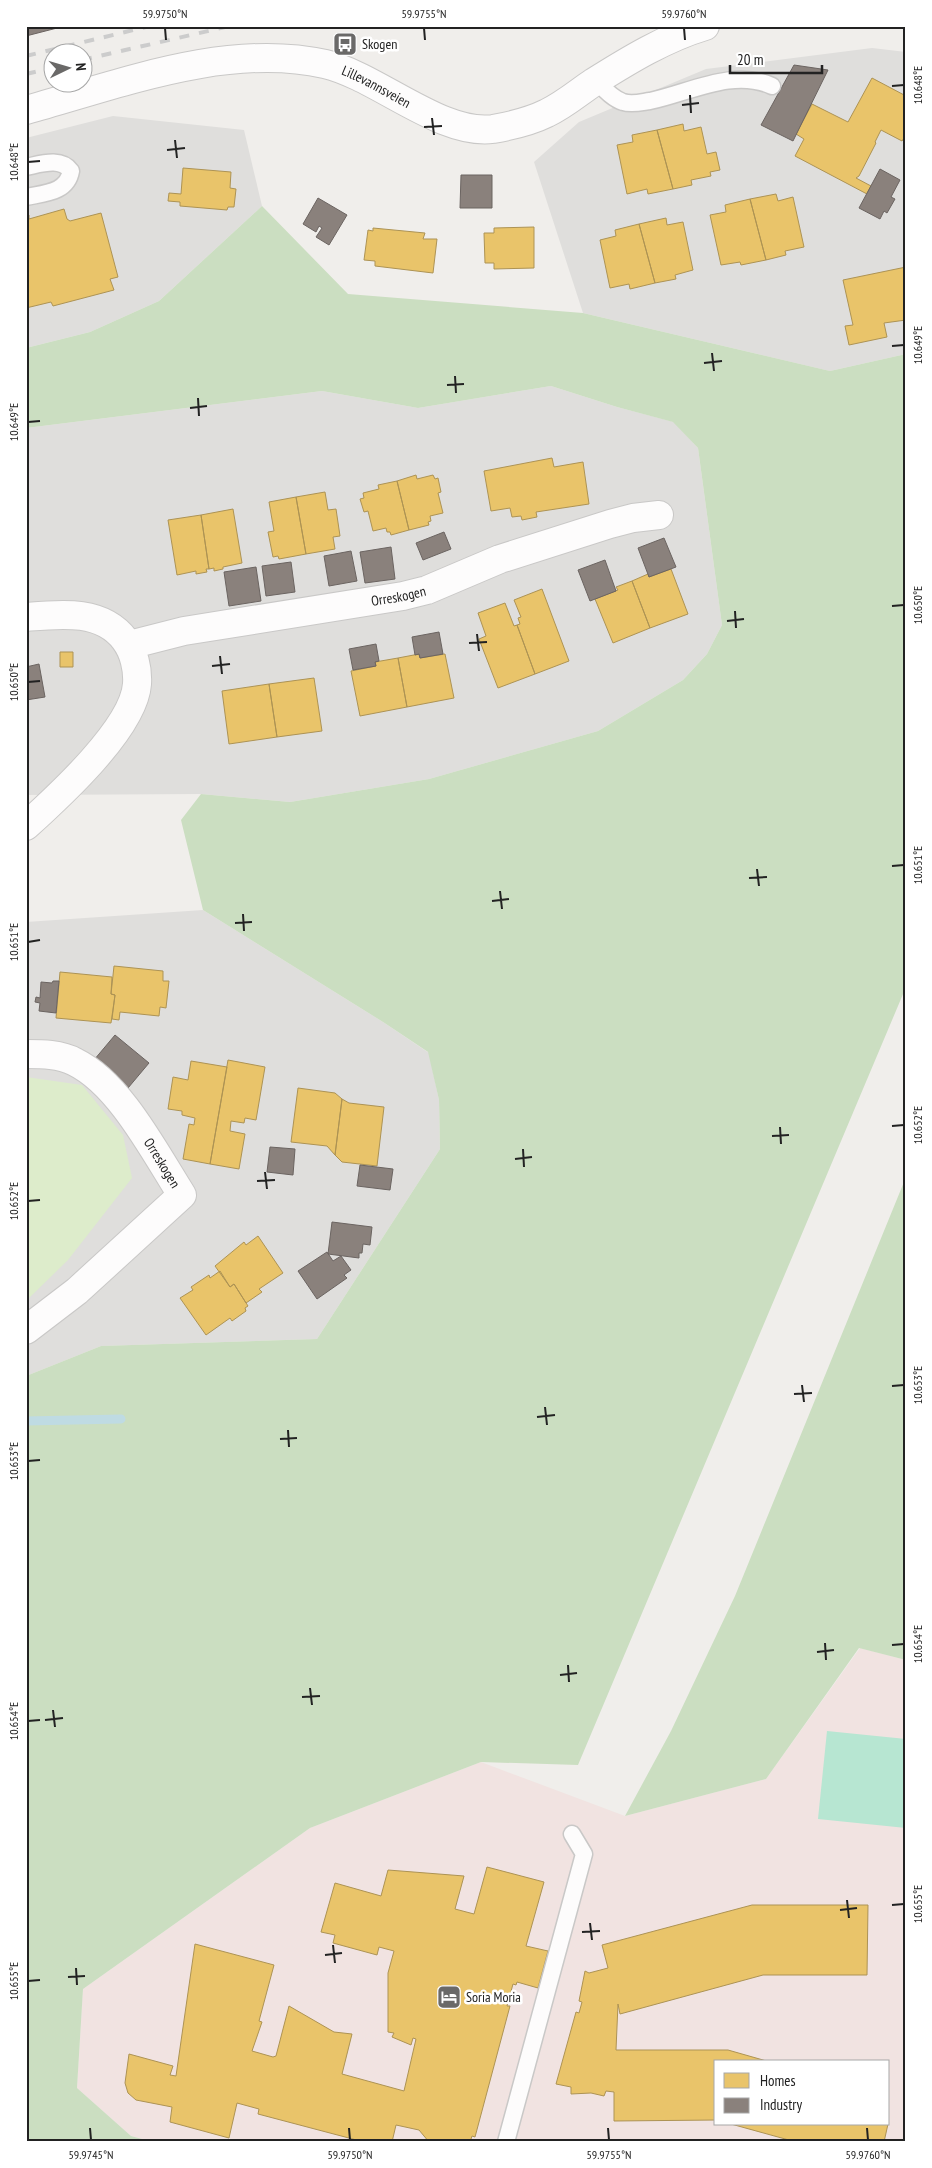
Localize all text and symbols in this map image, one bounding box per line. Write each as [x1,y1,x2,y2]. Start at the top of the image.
text: 59.9750°N [142,6,188,21]
text: 59.9755°N [401,6,447,21]
text: 59.9760°N [661,6,707,21]
bus stop icon: Skogen [332,31,358,57]
place label: Skogen [362,35,397,53]
north arrow [42,42,92,92]
scale bar [730,42,822,74]
text: 20 m [737,50,763,69]
street label: Lillevannsveien [339,61,414,112]
text: N [72,62,90,71]
text: 10.648°E [910,66,925,104]
text: 10.648°E [6,143,21,181]
text: 10.649°E [910,326,925,364]
text: 10.649°E [6,403,21,441]
street label: Orreskogen [370,582,428,610]
text: 10.650°E [910,586,925,624]
text: 10.650°E [6,663,21,701]
text: 10.651°E [910,846,925,884]
text: 10.651°E [6,923,21,961]
text: 10.652°E [910,1106,925,1144]
street label: Orreskogen [140,1135,184,1191]
text: 10.652°E [6,1182,21,1220]
text: 10.653°E [910,1366,925,1404]
text: 10.653°E [6,1442,21,1480]
text: 10.654°E [910,1625,925,1663]
text: 10.654°E [6,1702,21,1740]
text: 10.655°E [910,1885,925,1923]
text: 10.655°E [6,1962,21,2000]
hotel icon: Soria Moria [436,1984,462,2010]
place label: Soria Moria [466,1988,521,2006]
legend [714,2060,890,2126]
text: Homes [760,2071,796,2090]
text: Industry [760,2095,802,2114]
text: 59.9745°N [68,2147,114,2162]
text: 59.9750°N [327,2147,373,2162]
text: 59.9755°N [586,2147,632,2162]
text: 59.9760°N [845,2147,891,2162]

